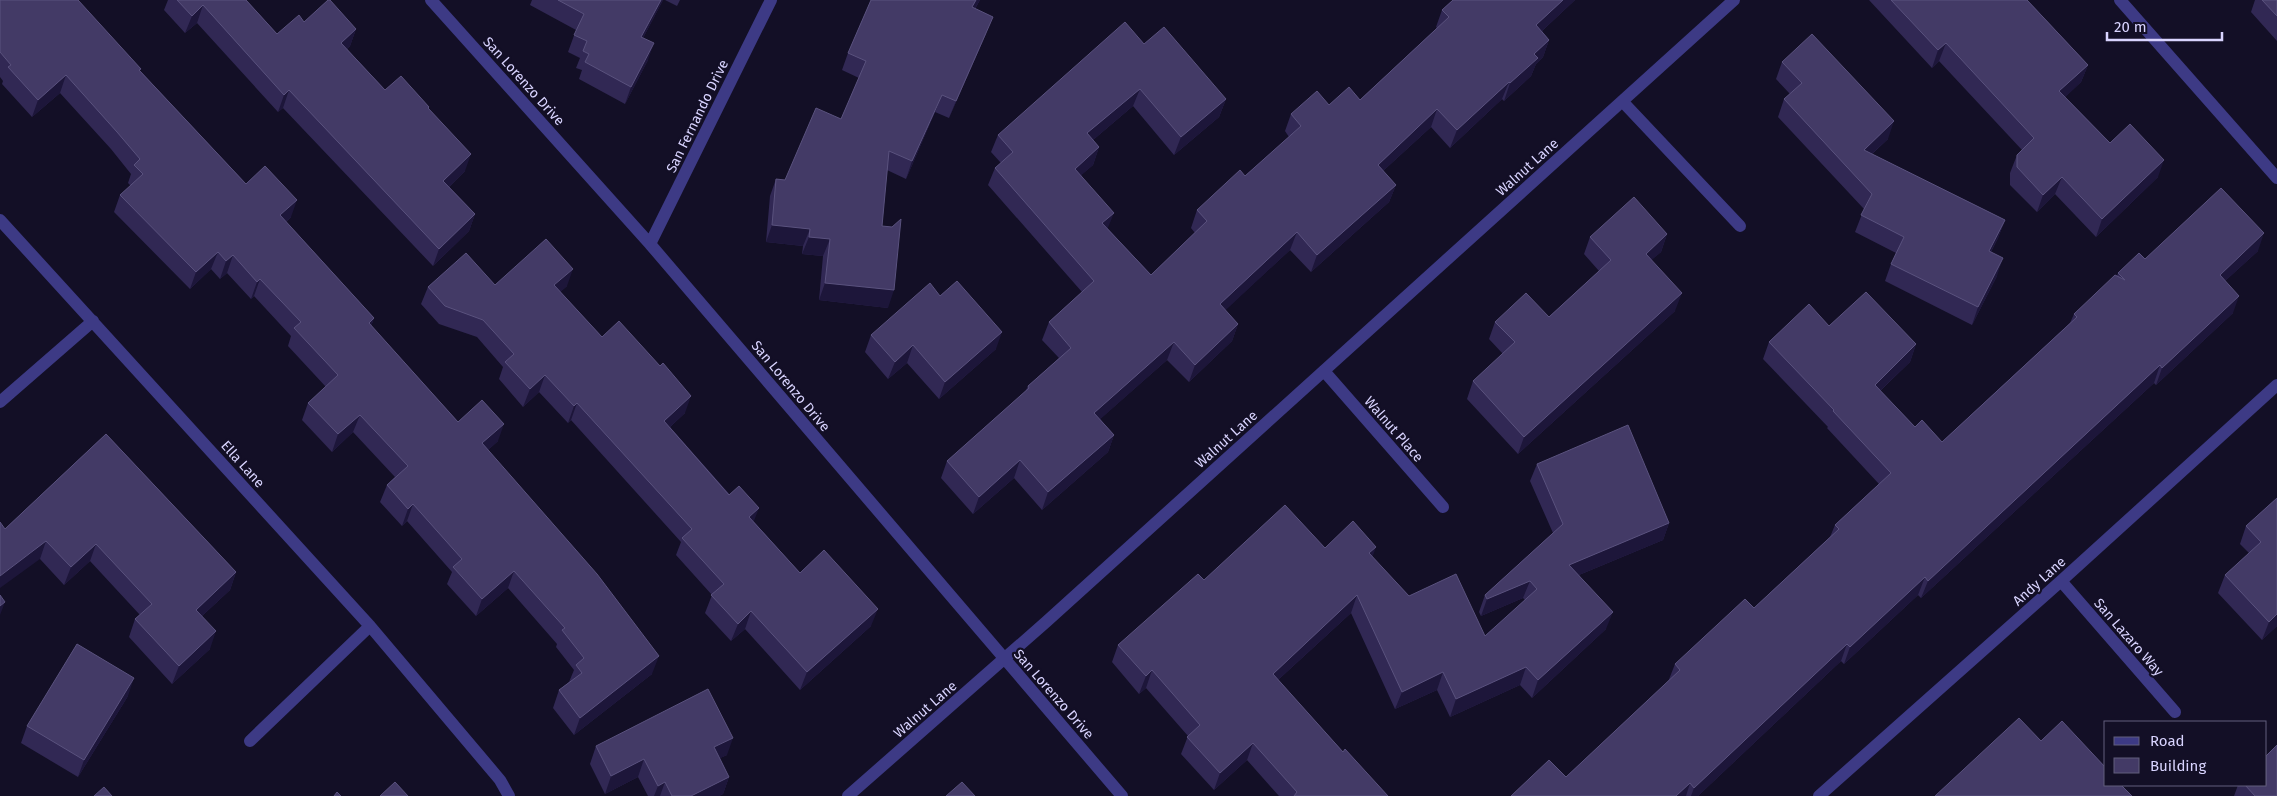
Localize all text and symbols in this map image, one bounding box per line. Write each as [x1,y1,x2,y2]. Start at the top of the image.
scale bar [2107,10,2222,42]
text: 20 m [2114,18,2147,36]
street label: San Lorenzo Drive [479,33,568,129]
street label: San Fernando Drive [663,57,732,176]
street label: Walnut Lane [1493,135,1562,200]
street label: San Lorenzo Drive [748,337,834,435]
street label: Walnut Place [1360,393,1427,466]
street label: Walnut Lane [1192,407,1261,472]
street label: Ella Lane [217,437,268,491]
street label: Andy Lane [2009,553,2069,610]
street label: San Lazaro Way [2090,595,2167,680]
street label: San Lorenzo Drive [1010,646,1097,743]
street label: Walnut Lane [890,677,960,741]
legend [2104,721,2267,786]
text: Road [2150,732,2185,750]
text: Building [2150,757,2206,775]

